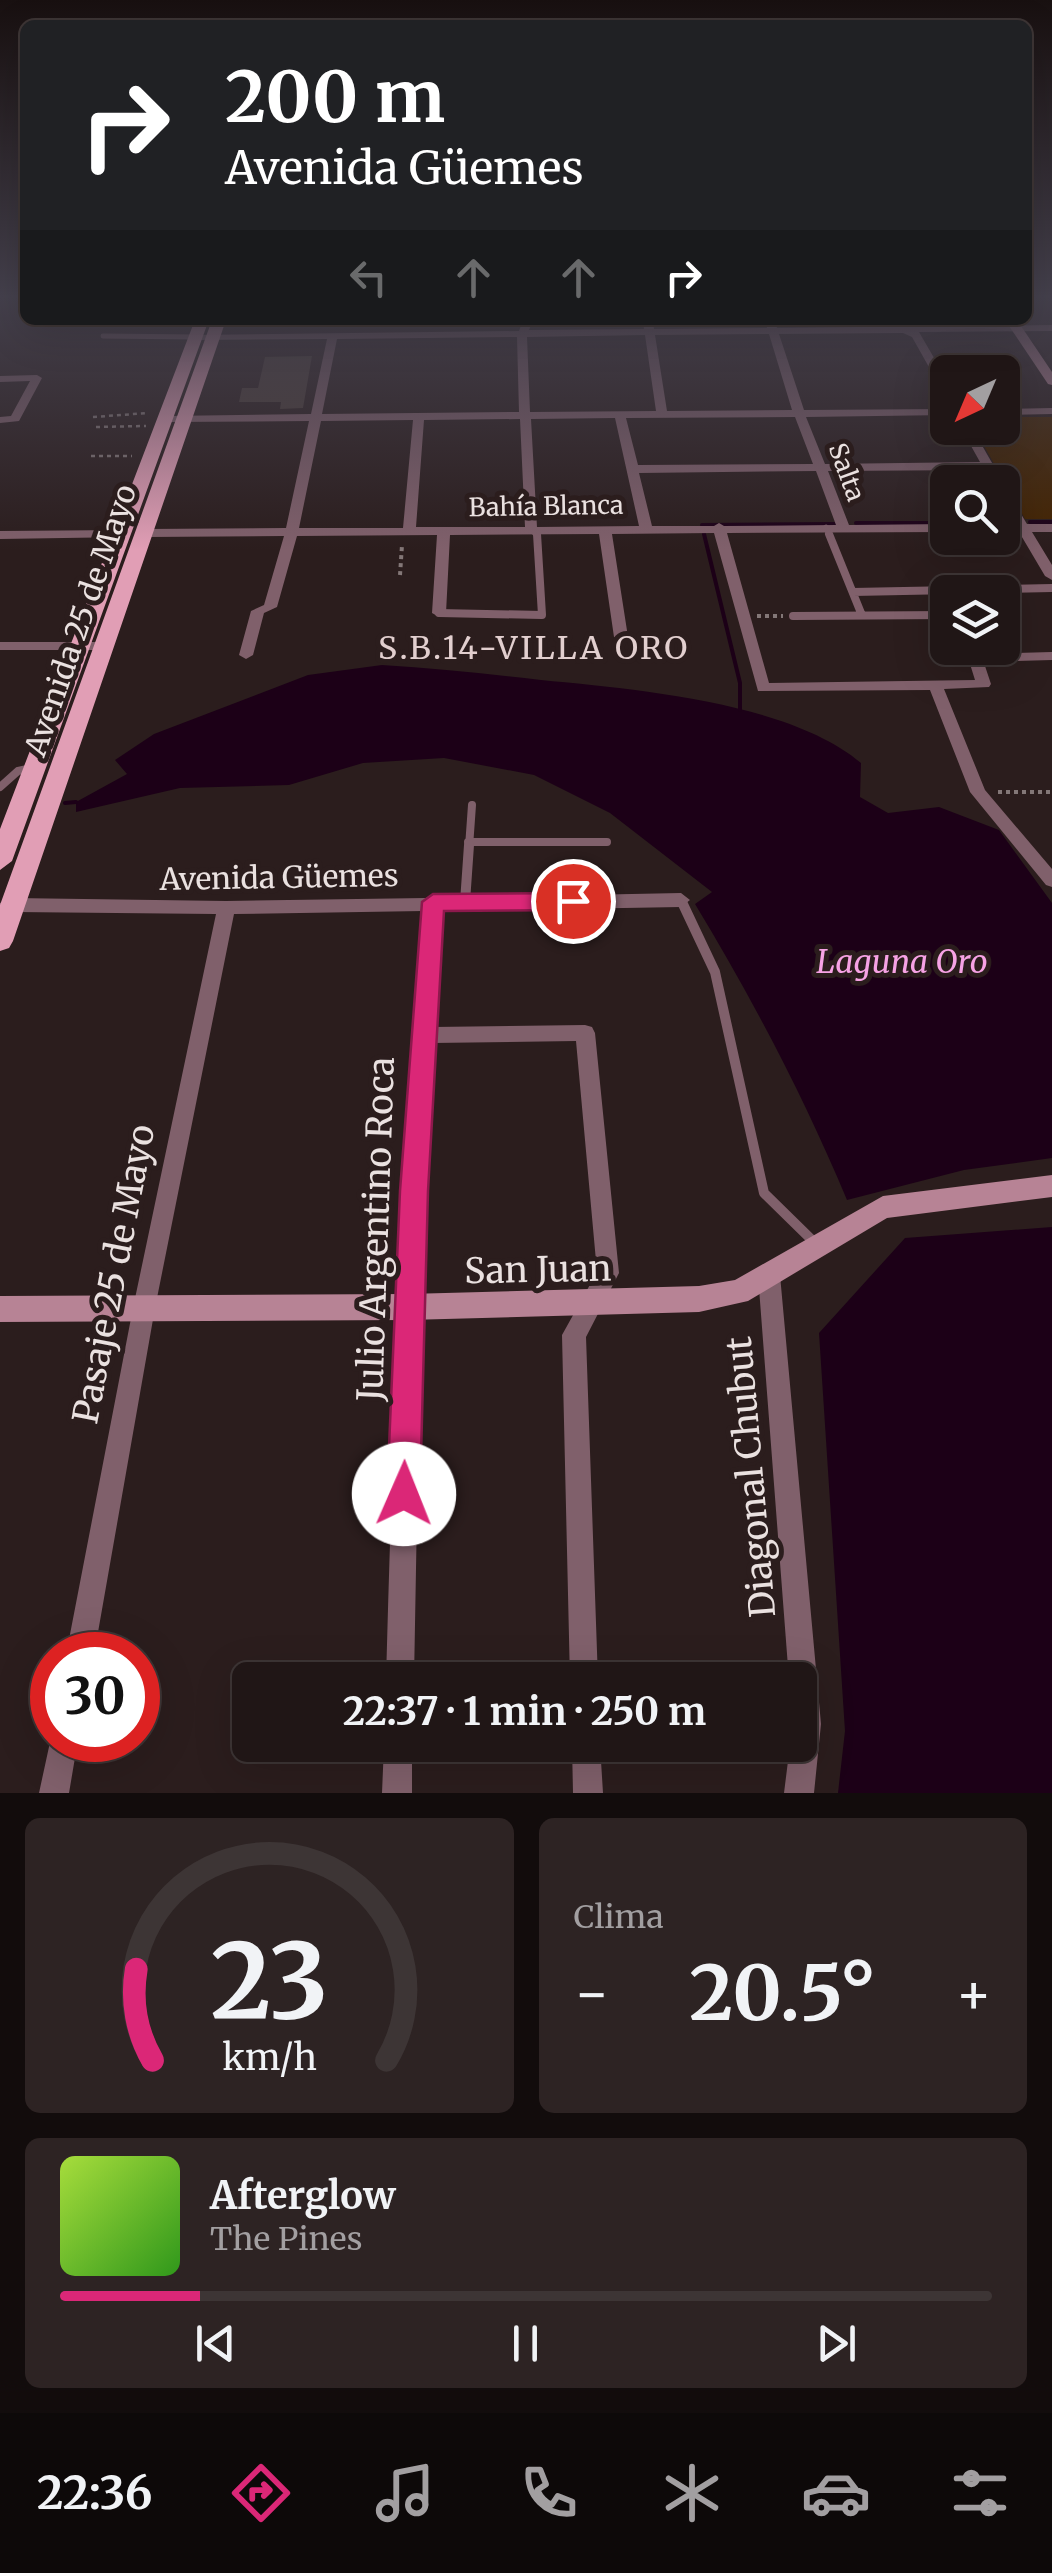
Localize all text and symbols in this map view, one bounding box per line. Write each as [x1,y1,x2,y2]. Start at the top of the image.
text: 200 m [225,53,445,141]
icon: right [60,60,190,190]
text: Avenida Güemes [225,140,584,196]
icon: left [341,250,396,305]
icon: ahead [446,250,501,305]
icon: ahead [551,250,606,305]
icon: right [656,250,711,305]
north arrow [930,355,1020,445]
map controls [930,355,1020,665]
street label: Salta [822,439,872,505]
button: search [930,465,1020,555]
street label: Avenida 25 de Mayo [15,479,144,762]
street label: Bahía Blanca [468,489,624,523]
button: layers [930,575,1020,665]
district label: S.B.14-VILLA ORO [378,628,690,668]
street label: Avenida Güemes [158,856,399,898]
pin [531,859,616,944]
icon: arrive [546,874,601,929]
water label: Laguna Oro [816,942,988,982]
street label: Julio Argentino Roca [348,1056,404,1403]
street label: Pasaje 25 de Mayo [63,1121,165,1427]
street label: San Juan [464,1247,612,1293]
street label: Diagonal Chubut [717,1334,785,1619]
position arrow [352,1442,456,1546]
speed limit sign: 30 [30,1632,160,1762]
text: 22:37 · 1 min · 250 m [343,1688,706,1735]
text: Clima [574,1897,664,1937]
text: 23 [210,1916,328,2046]
text: 20.5° [689,1946,876,2040]
text: − [574,1959,610,2028]
text: + [955,1959,992,2028]
text: km/h [222,2035,317,2080]
text: Afterglow [210,2172,396,2219]
text: The Pines [210,2219,362,2259]
icon: previous [188,2316,243,2371]
icon: pause [498,2316,553,2371]
icon: next [809,2316,864,2371]
icon: directions [226,2458,296,2528]
icon: music [370,2458,440,2528]
icon: phone [514,2458,584,2528]
icon: climate [657,2458,727,2528]
icon: car [801,2458,871,2528]
icon: filters [945,2458,1015,2528]
text: 22:36 [37,2465,152,2521]

